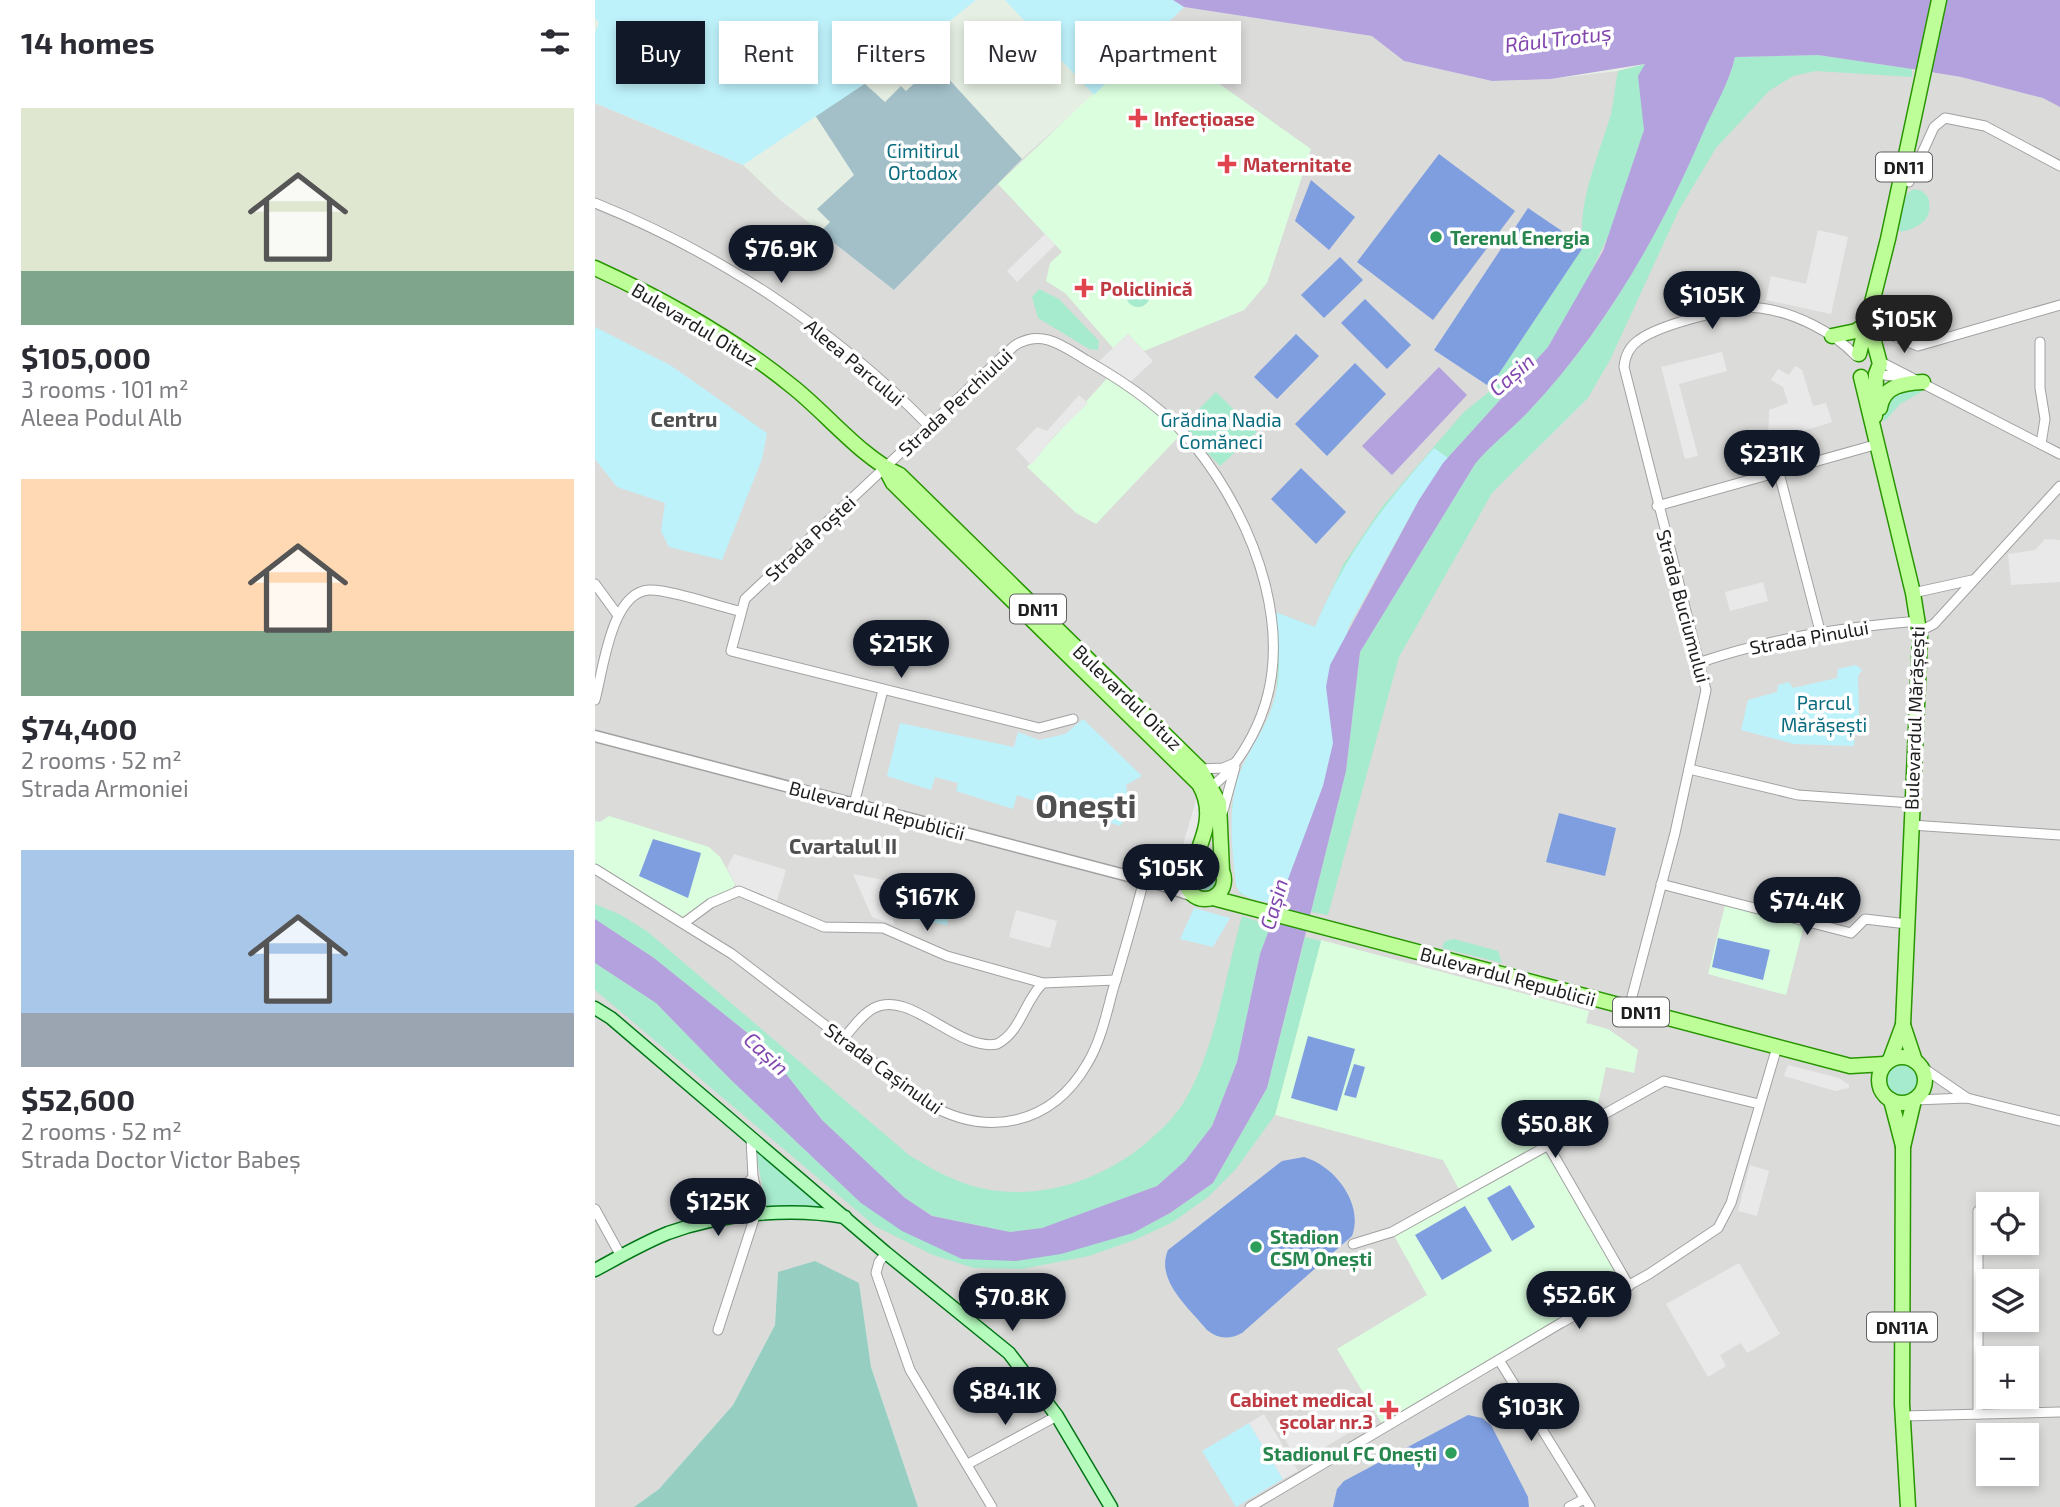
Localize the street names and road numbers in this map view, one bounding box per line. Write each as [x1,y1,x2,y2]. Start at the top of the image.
road number: DN11 [1876,152,1932,182]
street label: Bulevardul Oituz [628,277,762,371]
street label: Aleea Parcului [801,314,909,410]
street label: Strada Perchiului [893,343,1017,461]
street label: Strada Poștei [760,490,861,587]
street label: Strada Buciumului [1653,527,1715,685]
road number: DN11 [1010,594,1066,624]
street label: Strada Pinului [1748,615,1870,659]
street label: Bulevardul Mărășești [1899,626,1931,810]
street label: Bulevardul Oituz [1069,639,1187,755]
street label: Bulevardul Republicii [787,775,967,845]
street label: Bulevardul Republicii [1418,941,1598,1011]
road number: DN11 [1613,998,1669,1027]
street label: Strada Cașinului [819,1018,947,1120]
road number: DN11A [1867,1312,1937,1342]

